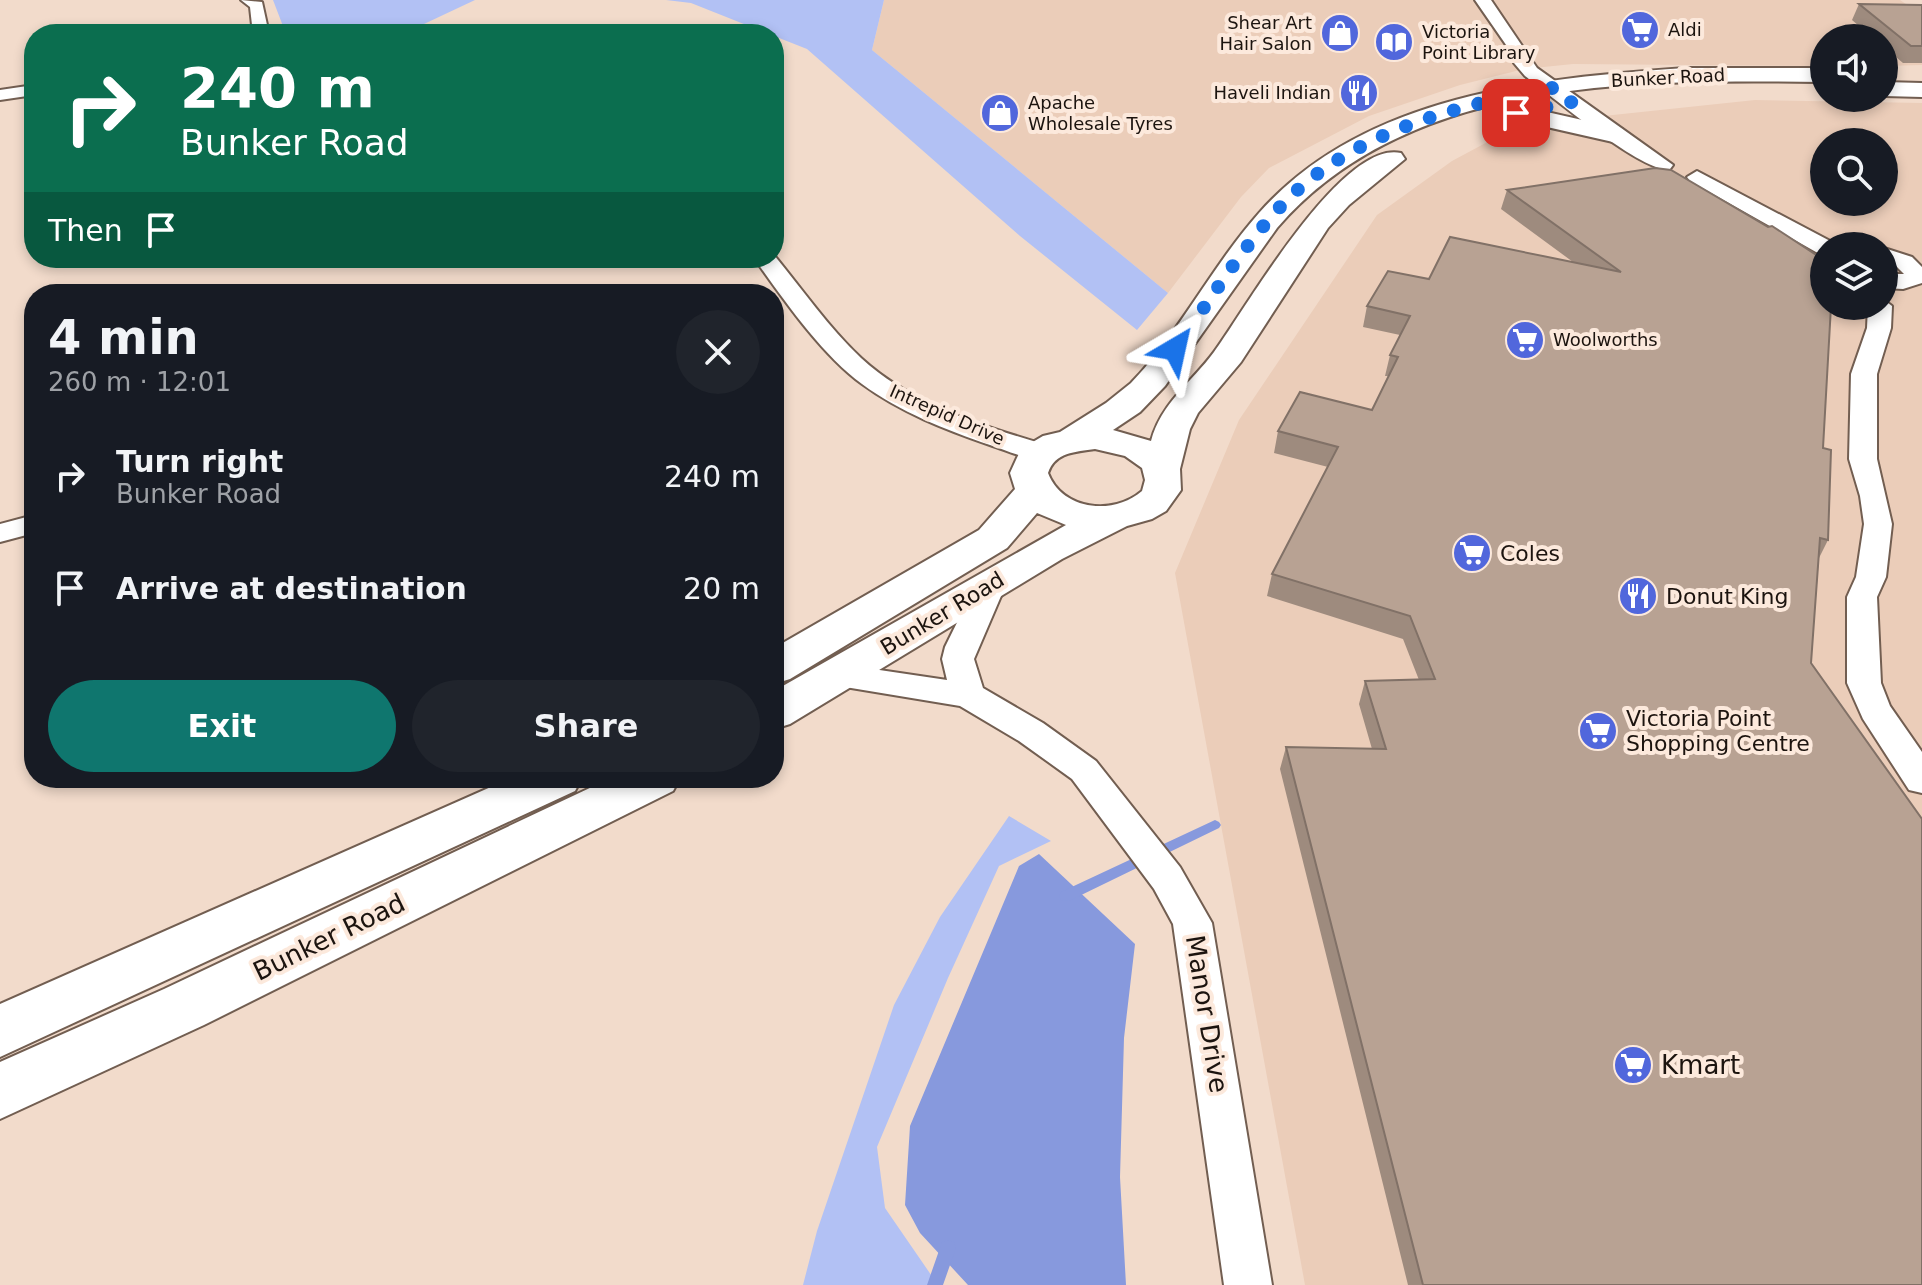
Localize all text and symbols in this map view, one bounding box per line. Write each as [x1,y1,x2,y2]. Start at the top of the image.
supermarket icon: Aldi [1619,9,1661,51]
place label: Shear Art Hair Salon [1219,12,1312,54]
shop icon: Shear Art Hair Salon [1319,12,1361,54]
place label: Aldi [1668,19,1702,40]
library icon: Victoria Point Library [1373,21,1415,63]
place label: Victoria Point Library [1422,21,1536,63]
map controls [1810,24,1898,320]
button: sound [1810,24,1898,112]
text: 240 m [180,55,375,120]
icon: right [48,56,152,160]
street label: Bunker Road [1610,64,1726,91]
restaurant icon: Haveli Indian [1338,72,1380,114]
pin [1482,79,1550,147]
place label: Haveli Indian [1213,82,1331,103]
icon: arrive [1494,91,1538,135]
shop icon: Apache Wholesale Tyres [979,92,1021,134]
place label: Apache Wholesale Tyres [1028,92,1173,134]
text: Bunker Road [180,122,409,163]
button: search [1810,128,1898,216]
icon: arrive [139,208,183,252]
text: Then [48,213,123,248]
button: layers [1810,232,1898,320]
position arrow [1133,307,1217,391]
text: 4 min [48,309,199,365]
button: close [676,310,760,394]
supermarket icon: Woolworths [1504,319,1546,361]
place label: Woolworths [1553,329,1658,350]
text: 260 m · 12:01 [48,367,231,397]
street label: Intrepid Drive [887,380,1008,449]
text: Turn right [116,444,283,479]
icon: right [48,454,92,498]
text: 240 m [664,459,760,494]
text: Bunker Road [116,479,281,509]
supermarket icon: Coles [1451,532,1493,574]
place label: Coles [1500,541,1560,566]
icon: arrive [48,566,92,610]
street label: Bunker Road [876,567,1009,660]
text: Arrive at destination [116,571,467,606]
text: 20 m [683,571,760,606]
restaurant icon: Donut King [1617,575,1659,617]
place label: Donut King [1666,584,1788,609]
button: Exit [48,680,396,772]
button: Share [412,680,760,772]
place label: Victoria Point Shopping Centre [1626,706,1810,756]
supermarket icon: Victoria Point Shopping Centre [1577,710,1619,752]
street label: Bunker Road [248,887,410,987]
street label: Manor Drive [1180,933,1234,1095]
supermarket icon: Kmart [1612,1044,1654,1086]
place label: Kmart [1661,1050,1740,1080]

